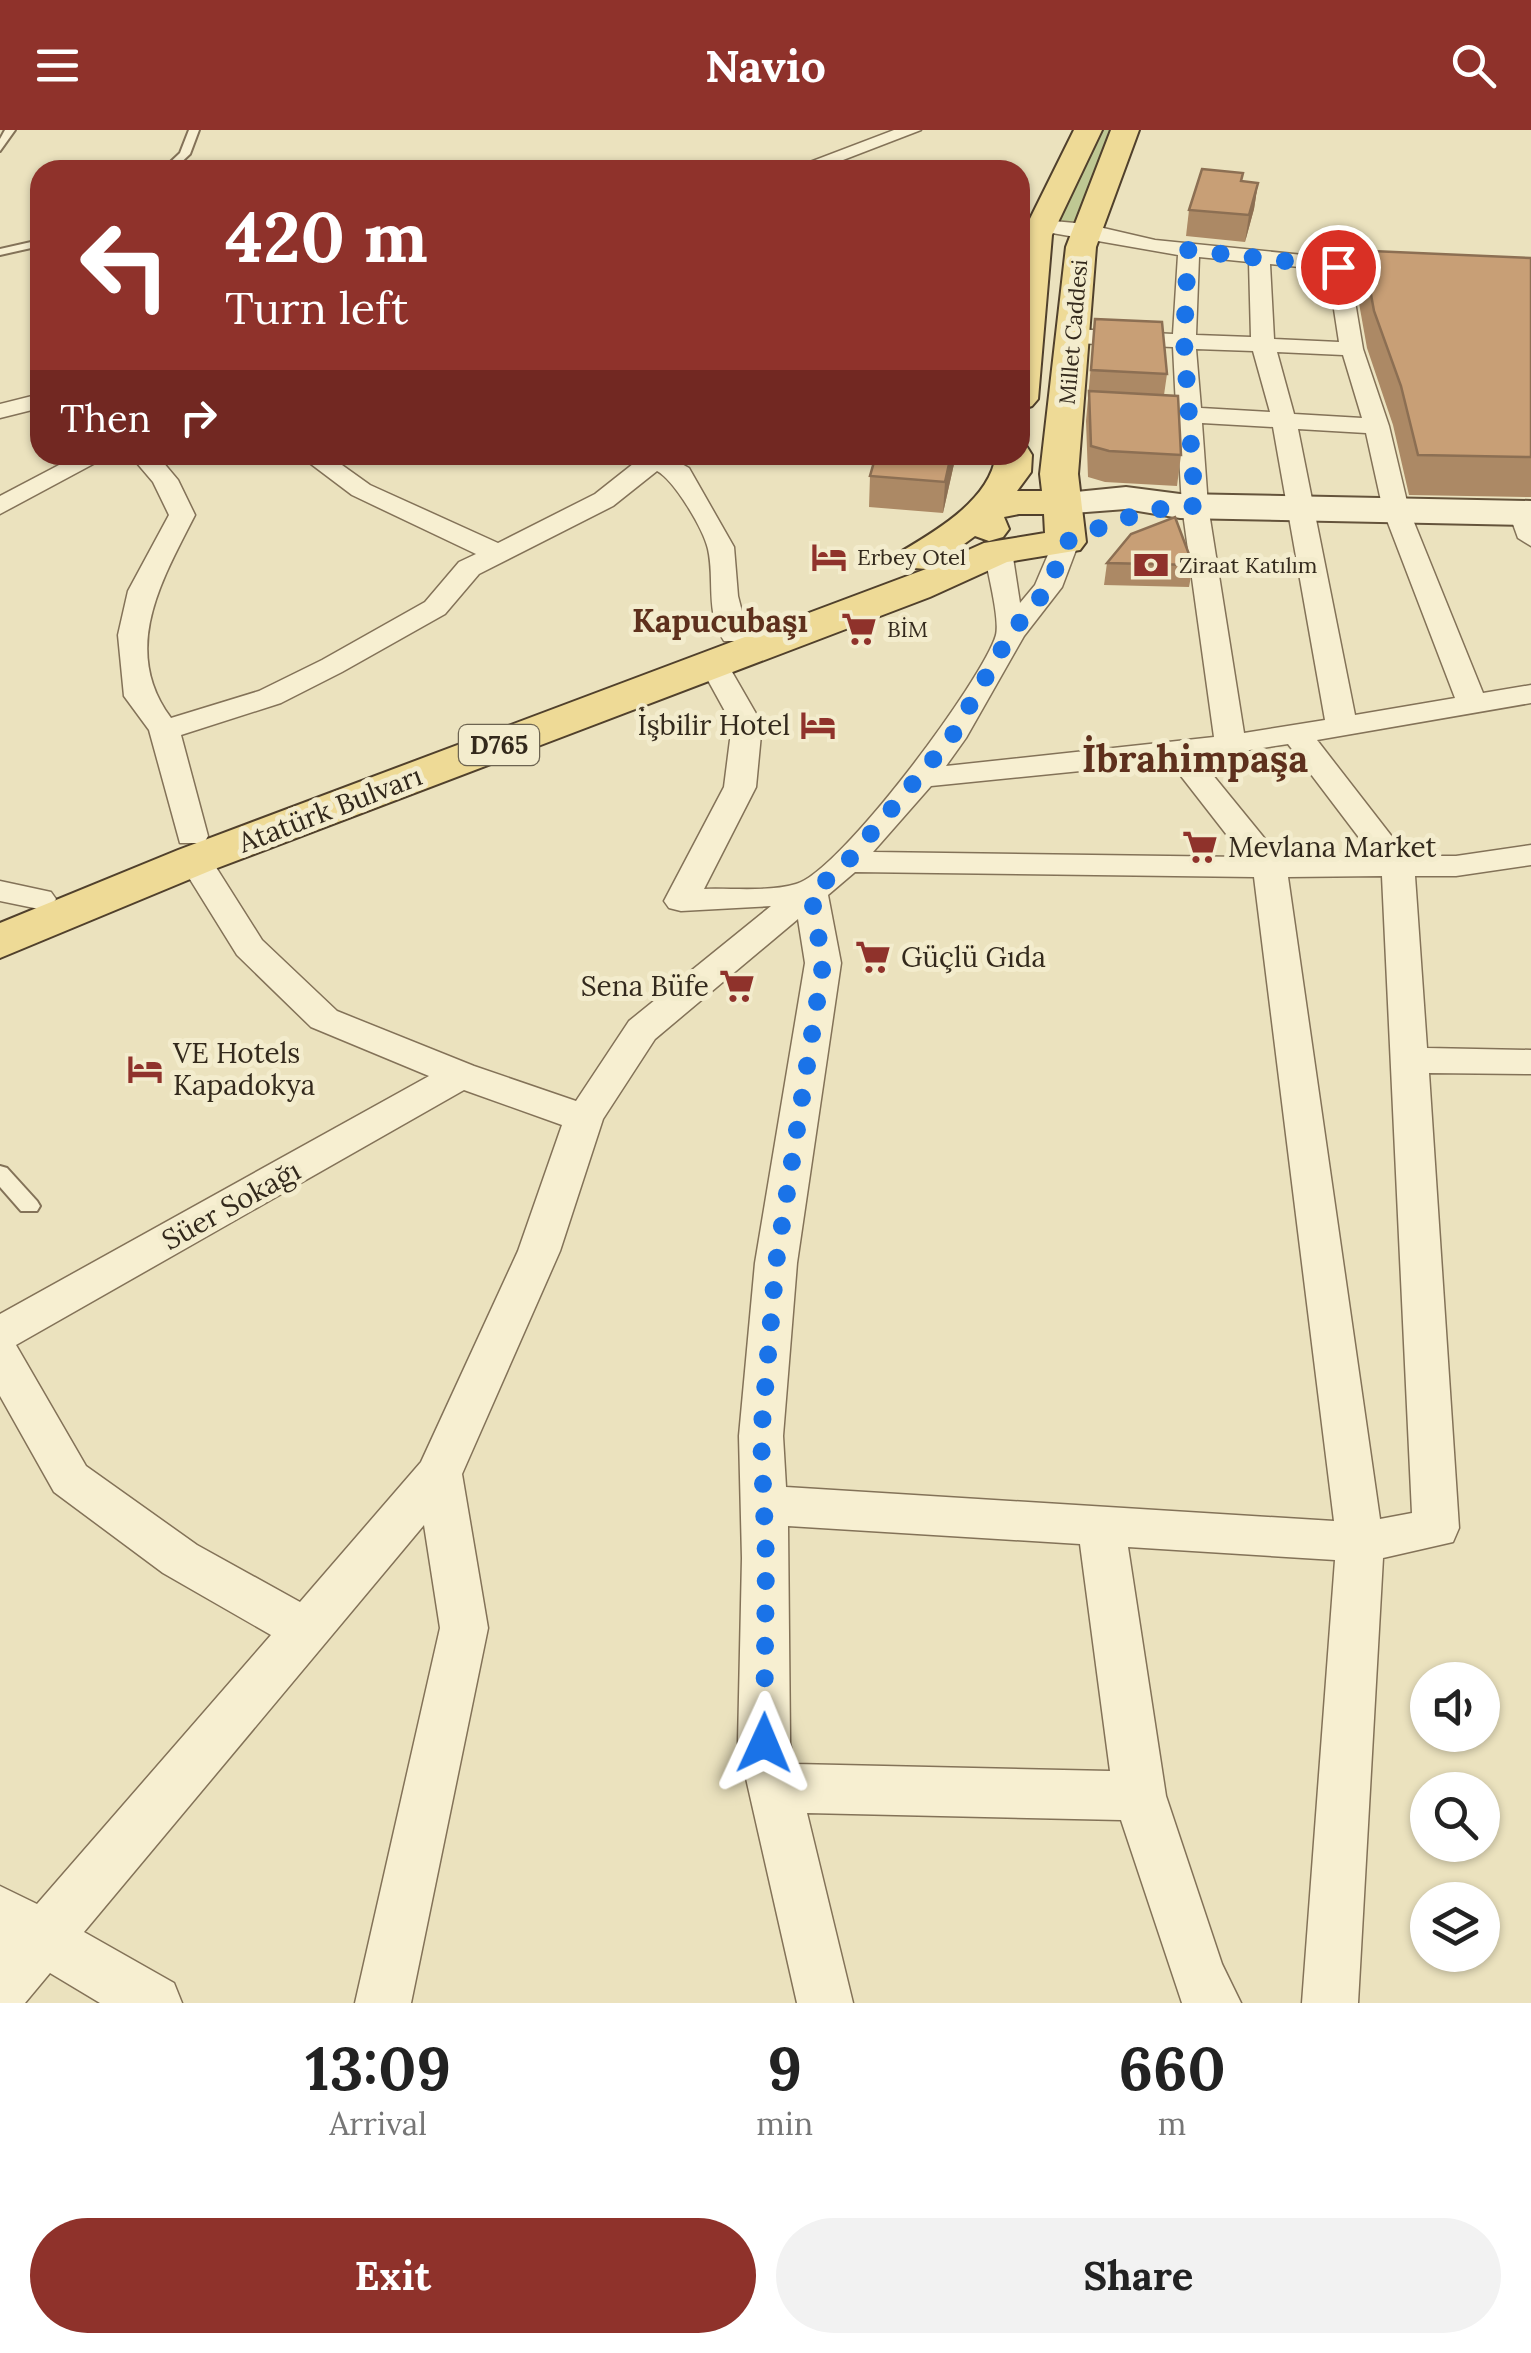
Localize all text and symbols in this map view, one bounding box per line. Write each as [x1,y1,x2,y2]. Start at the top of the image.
text: Navio [705,37,826,94]
icon: menu [30,38,85,93]
icon: search [1446,38,1501,93]
text: 420 m [225,192,428,281]
icon: left [60,200,190,330]
pin [1296,225,1381,310]
icon: arrive [1311,240,1366,295]
street label: Millet Caddesi [1053,258,1093,406]
text: Turn left [225,279,408,336]
icon: right [171,390,226,445]
text: Then [60,394,151,442]
hotel icon: Erbey Otel [810,538,848,576]
place label: Erbey Otel [857,543,966,571]
bank icon: Ziraat Katılım [1132,546,1170,584]
place label: Ziraat Katılım [1179,551,1317,579]
district label: Kapucubaşı [632,600,808,641]
supermarket icon: BİM [840,610,878,648]
place label: BİM [887,615,928,643]
hotel icon: İşbilir Hotel [799,706,837,744]
place label: İşbilir Hotel [638,707,790,743]
road number: D765 [459,725,539,765]
district label: İbrahimpaşa [1082,734,1308,782]
street label: Atatürk Bulvarı [232,757,427,861]
supermarket icon: Mevlana Market [1181,828,1219,866]
place label: Mevlana Market [1228,829,1437,865]
supermarket icon: Güçlü Gıda [854,938,892,976]
place label: Güçlü Gıda [901,939,1046,975]
supermarket icon: Sena Büfe [718,967,756,1005]
place label: Sena Büfe [581,968,709,1004]
place label: VE Hotels Kapadokya [172,1035,315,1103]
hotel icon: VE Hotels Kapadokya [126,1050,164,1088]
street label: Süer Sokağı [155,1152,307,1258]
map controls [1410,1662,1500,1972]
button: sound [1410,1662,1500,1752]
position arrow [712,1691,816,1795]
button: search [1410,1772,1500,1862]
button: layers [1410,1882,1500,1972]
text: 13:09 [305,2030,451,2106]
text: 9 [767,2030,802,2106]
text: 660 [1119,2030,1226,2106]
text: Arrival [329,2103,427,2144]
text: min [756,2103,813,2144]
text: m [1158,2103,1186,2144]
button: Exit [30,2218,756,2333]
button: Share [776,2218,1501,2333]

